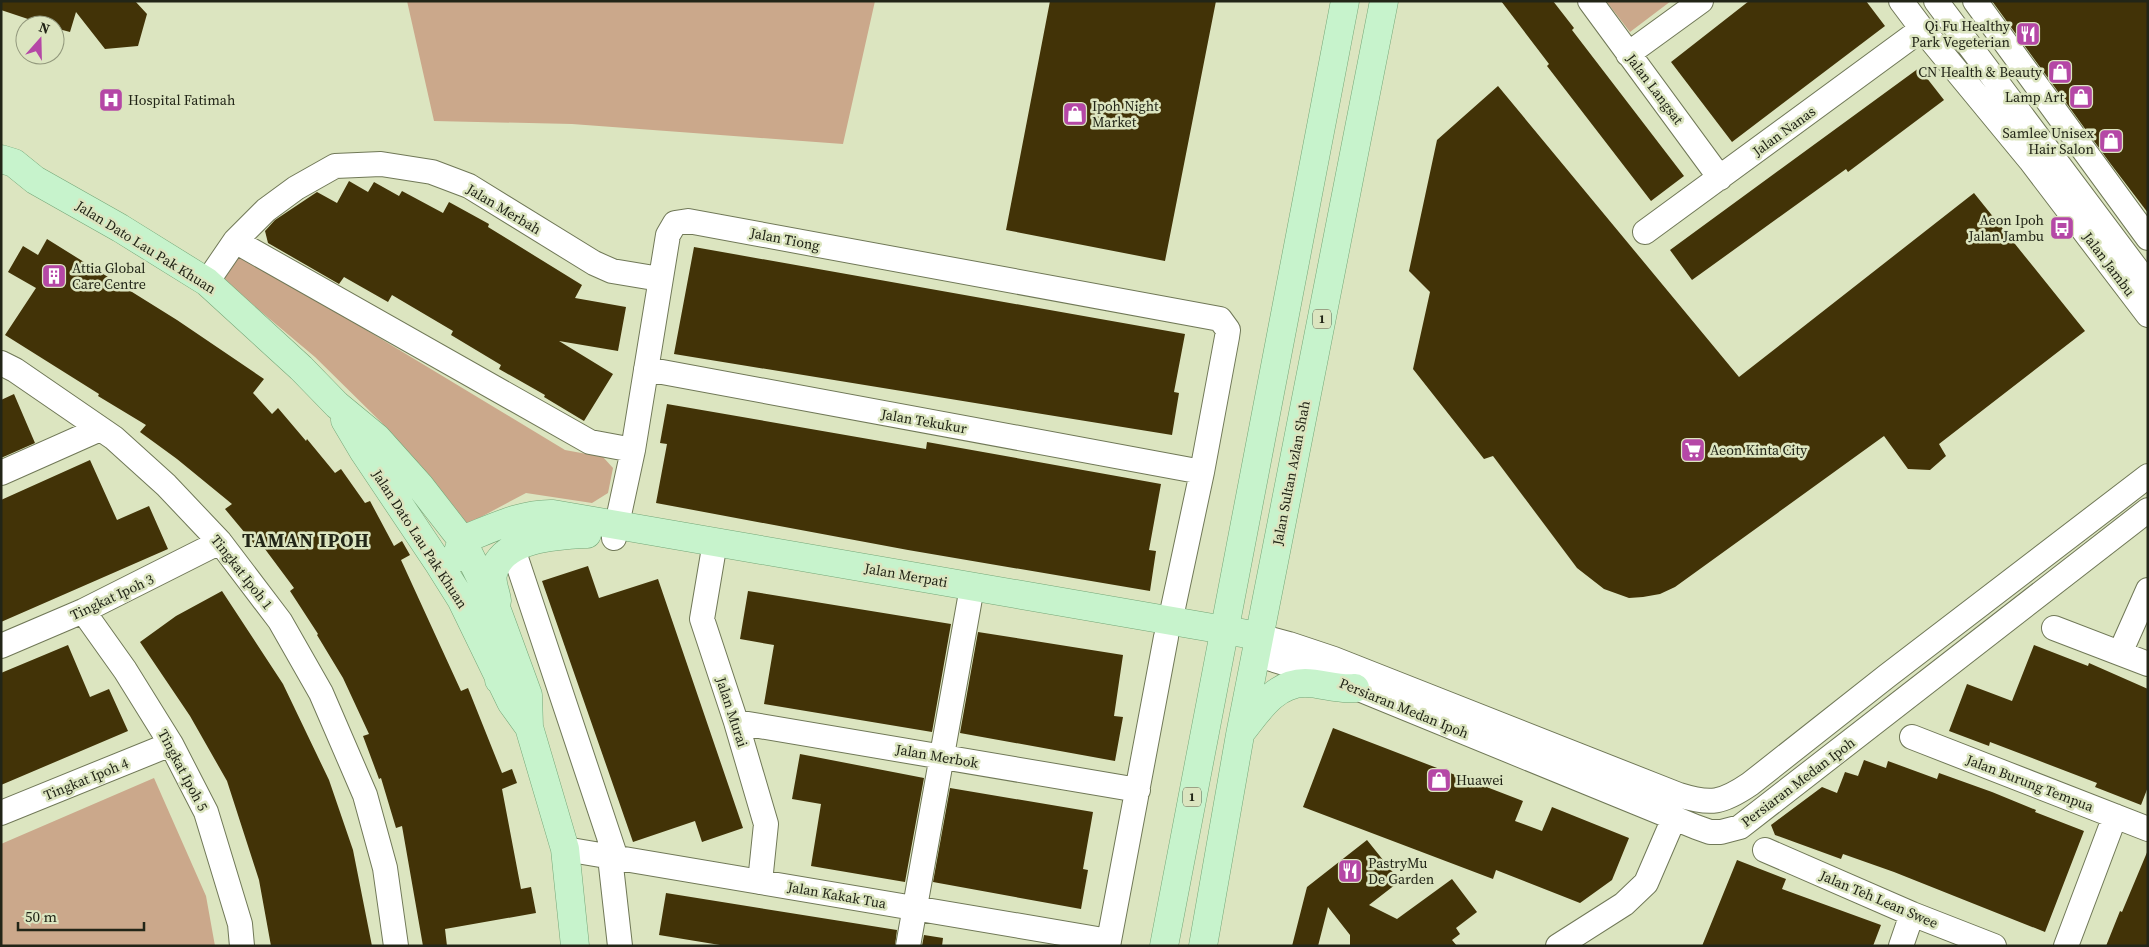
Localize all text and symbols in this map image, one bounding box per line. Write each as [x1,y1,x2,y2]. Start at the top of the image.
north arrow [15,15,65,65]
place label: Qi Fu Healthy Park Vegeterian [1911,16,2011,52]
text: N [36,17,53,39]
restaurant icon: Qi Fu Healthy Park Vegeterian [2015,21,2041,47]
street label: Jalan Langsat [1621,49,1688,129]
shop icon: CN Health & Beauty [2047,59,2073,85]
place label: CN Health & Beauty [1918,62,2043,82]
shop icon: Lamp Art [2068,84,2094,110]
hospital icon: Hospital Fatimah [98,87,124,113]
place label: Lamp Art [2005,87,2064,107]
place label: Hospital Fatimah [128,90,235,110]
place label: Ipoh Night Market [1092,96,1159,132]
shop icon: Ipoh Night Market [1062,101,1088,127]
street label: Jalan Nanas [1747,101,1820,161]
place label: Samlee Unisex Hair Salon [2002,123,2095,159]
shop icon: Samlee Unisex Hair Salon [2098,128,2124,154]
street label: Jalan Merbah [462,178,545,239]
street label: Jalan Dato Lau Pak Khuan [71,195,220,299]
place label: Aeon Ipoh Jalan Jambu [1968,210,2044,246]
bus stop icon: Aeon Ipoh Jalan Jambu [2049,215,2075,241]
street label: Jalan Tiong [747,222,822,256]
street label: Jalan Jambu [2078,227,2140,300]
place label: Attia Global Care Centre [72,258,146,294]
building icon: Attia Global Care Centre [41,263,67,289]
road number: 1 [1313,310,1331,328]
street label: Jalan Sultan Azlan Shah [1267,399,1315,548]
street label: Jalan Tekukur [879,403,968,438]
supermarket icon: Aeon Kinta City [1680,437,1706,463]
place label: Aeon Kinta City [1710,440,1808,460]
street label: Jalan Dato Lau Pak Khuan [367,465,473,613]
district label: TAMAN IPOH [242,527,370,553]
street label: Tingkat Ipoh 1 [206,530,278,614]
street label: Jalan Merpati [862,558,949,592]
street label: Tingkat Ipoh 3 [67,569,157,625]
street label: Persiaran Medan Ipoh [1336,673,1472,743]
street label: Jalan Murai [711,674,753,750]
street label: Tingkat Ipoh 5 [153,726,213,814]
street label: Persiaran Medan Ipoh [1737,733,1859,831]
street label: Jalan Merbok [893,739,980,773]
street label: Jalan Burung Tempua [1963,749,2097,817]
street label: Tingkat Ipoh 4 [41,753,131,805]
shop icon: Huawei [1426,767,1452,793]
place label: Huawei [1456,770,1503,790]
road number: 1 [1183,788,1201,806]
place label: PastryMu De Garden [1368,853,1435,889]
restaurant icon: PastryMu De Garden [1337,858,1363,884]
street label: Jalan Teh Lean Swee [1816,865,1941,933]
street label: Jalan Kakak Tua [785,876,889,914]
scale bar [18,900,144,932]
text: 50 m [25,906,57,927]

